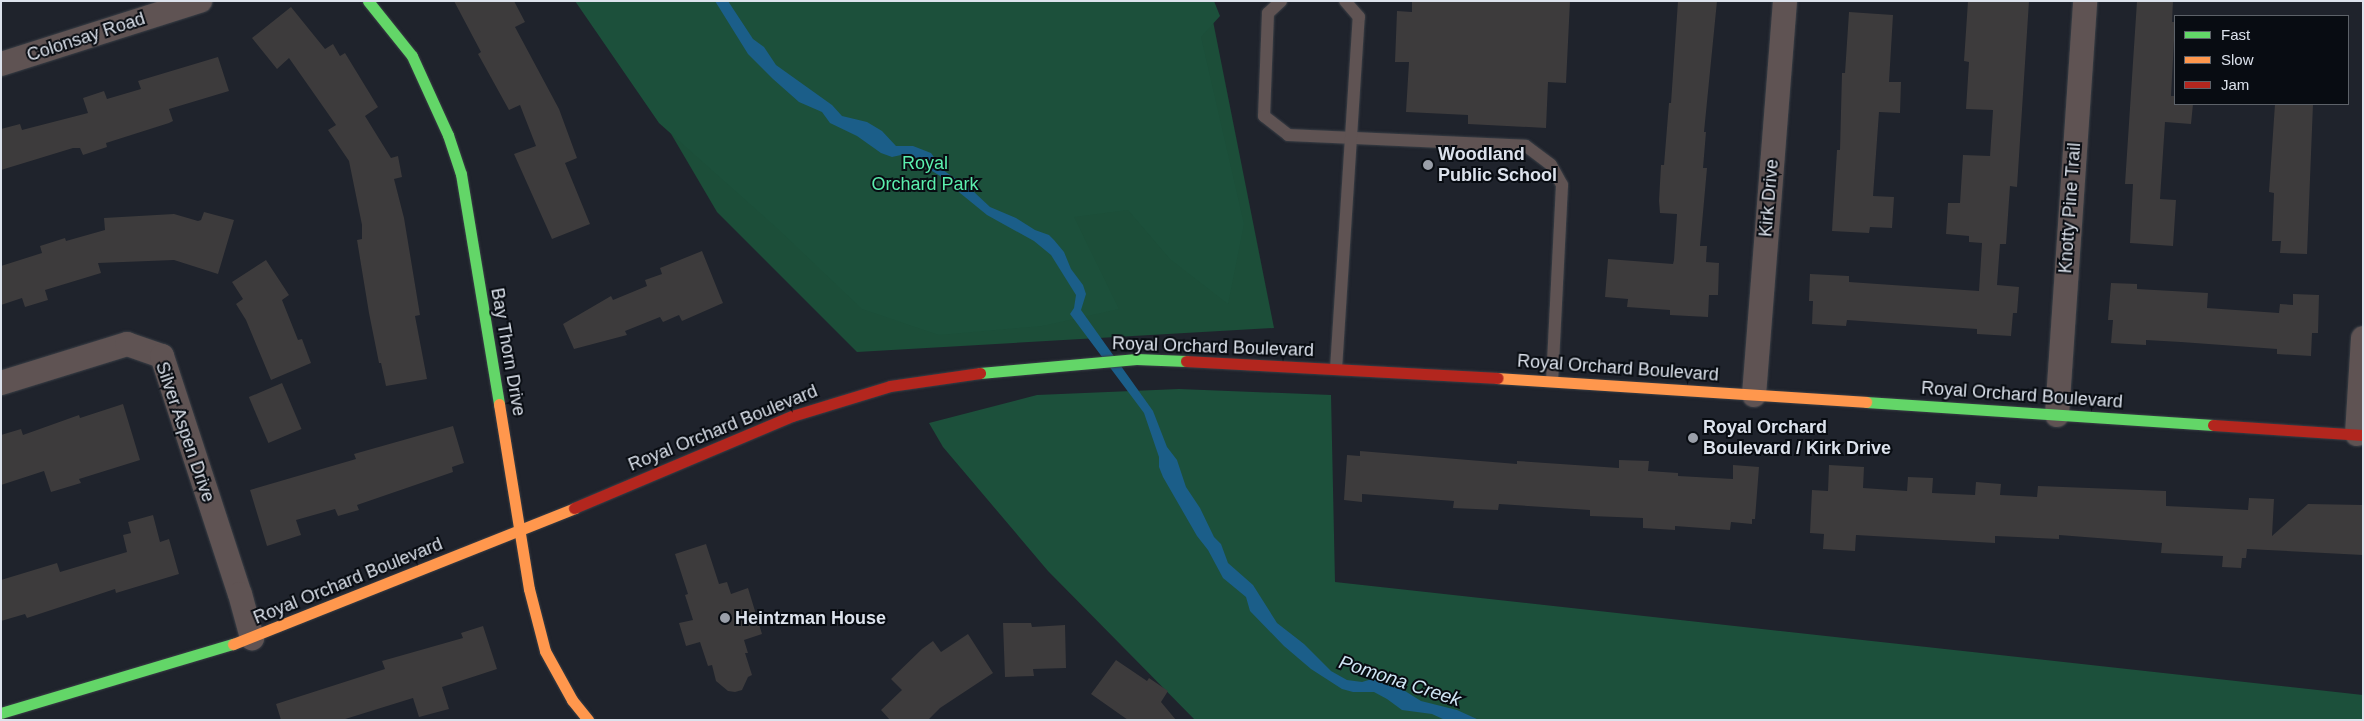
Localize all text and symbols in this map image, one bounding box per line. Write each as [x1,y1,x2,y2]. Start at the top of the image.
street label: Colonsay Road [24,8,148,66]
legend [2174,15,2349,105]
text: Fast [2221,26,2250,43]
text: Slow [2221,51,2254,68]
text: Jam [2221,76,2249,93]
street label: Knotty Pine Trail [2055,142,2085,274]
place label: Woodland Public School [1438,144,1557,186]
park label: Royal Orchard Park [871,153,979,195]
street label: Kirk Drive [1755,158,1783,238]
marker: Woodland Public School [1422,159,1434,171]
street label: Bay Thorn Drive [486,286,530,418]
street label: Royal Orchard Boulevard [1112,333,1314,361]
street label: Royal Orchard Boulevard [1516,350,1720,386]
street label: Silver Aspen Drive [151,358,219,506]
street label: Royal Orchard Boulevard [1920,377,2124,413]
street label: Royal Orchard Boulevard [625,380,821,476]
place label: Royal Orchard Boulevard / Kirk Drive [1703,417,1891,459]
marker: Royal Orchard Boulevard / Kirk Drive [1687,432,1699,444]
street label: Royal Orchard Boulevard [250,533,446,629]
place label: Heintzman House [735,607,886,629]
marker: Heintzman House [719,612,731,624]
water label: Pomona Creek [1336,651,1464,711]

